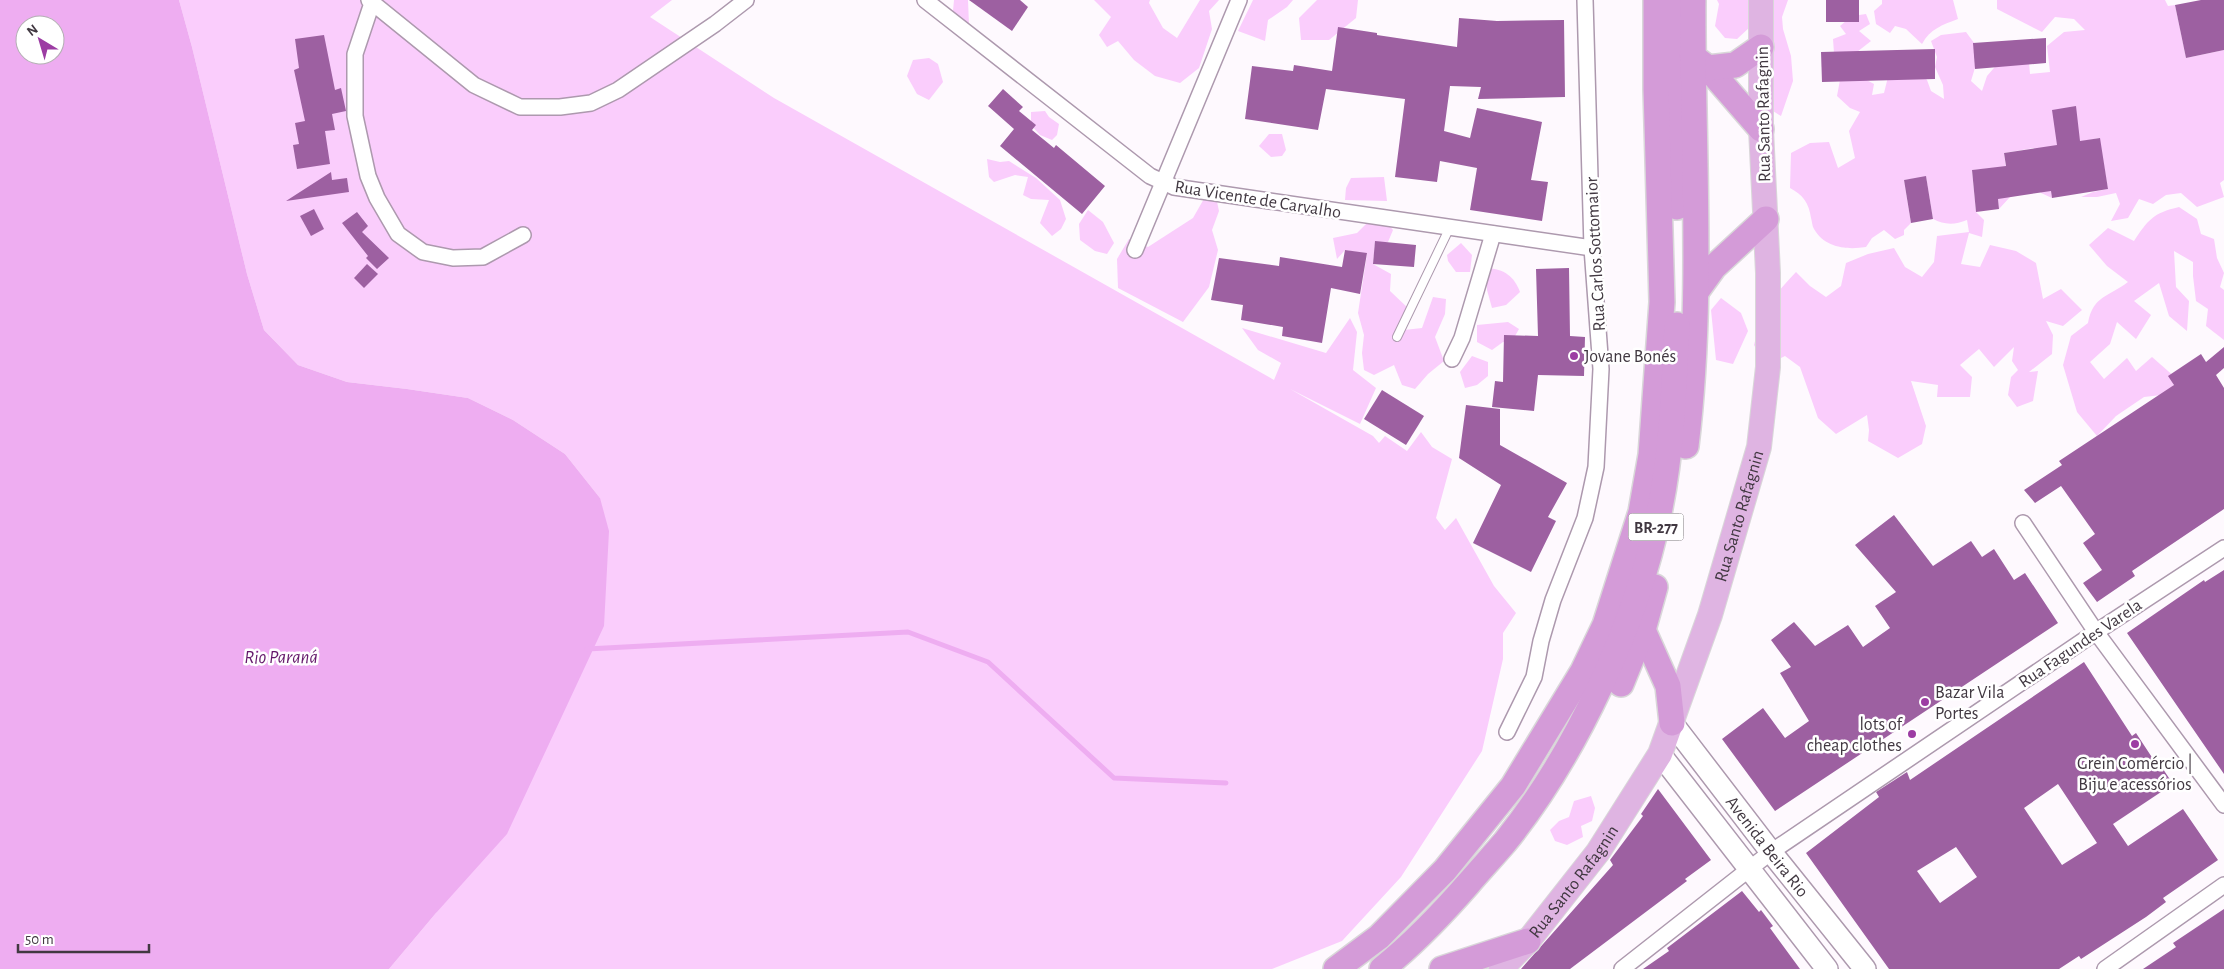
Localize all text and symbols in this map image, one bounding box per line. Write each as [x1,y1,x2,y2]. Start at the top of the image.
north arrow [15,15,65,65]
text: N [24,22,41,39]
street label: Rua Santo Rafagnin [1754,46,1774,182]
street label: Rua Carlos Sottomaior [1583,176,1609,332]
street label: Rua Vicente de Carvalho [1173,178,1343,222]
place label: Jovane Bonés [1584,348,1676,366]
marker: Jovane Bonés [1568,350,1580,362]
street label: Rua Santo Rafagnin [1712,448,1768,584]
road number: BR-277 [1628,514,1684,540]
street label: Rua Fagundes Varela [2016,596,2145,692]
water label: Rio Paraná [244,648,318,667]
place label: Bazar Vila Portes [1935,684,2005,723]
marker: Bazar Vila Portes [1919,696,1931,708]
place label: lots of cheap clothes [1807,716,1904,755]
marker: lots of cheap clothes [1906,728,1918,740]
marker: Grein Comércio | Biju e acessórios [2129,738,2141,750]
place label: Grein Comércio | Biju e acessórios [2077,753,2193,794]
street label: Avenida Beira Rio [1722,793,1812,901]
street label: Rua Santo Rafagnin [1526,822,1622,942]
scale bar [18,922,149,954]
text: 50 m [25,932,54,947]

